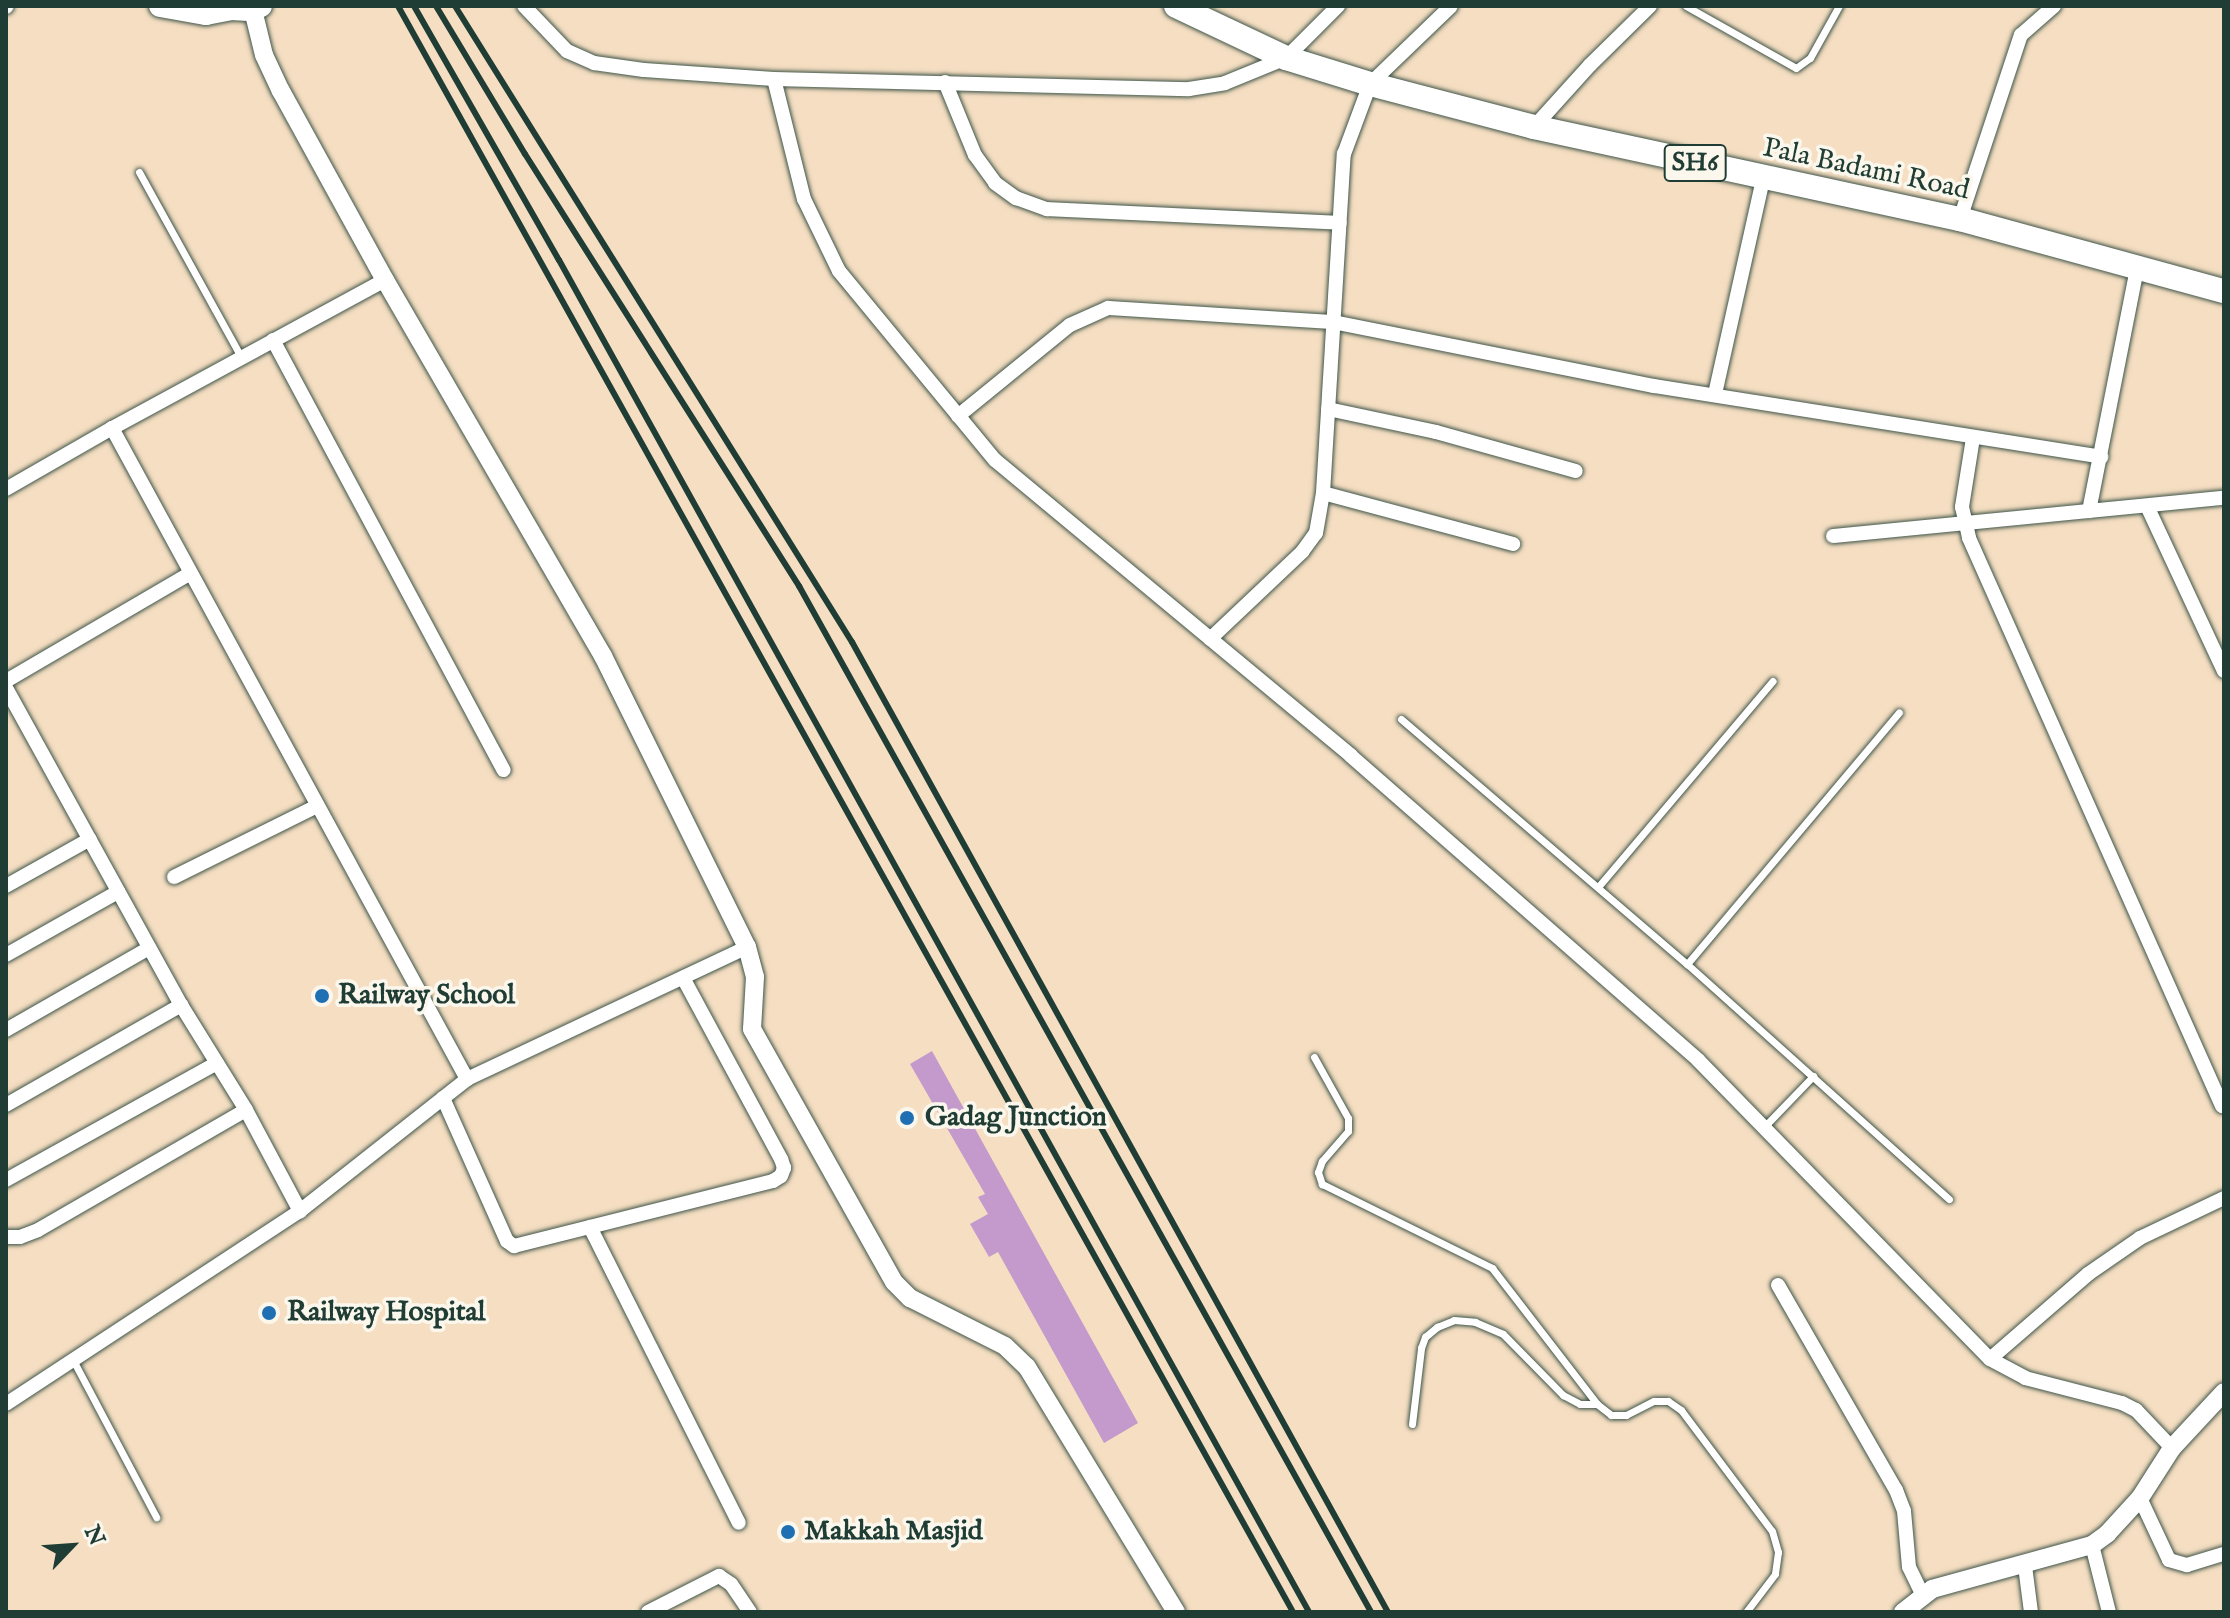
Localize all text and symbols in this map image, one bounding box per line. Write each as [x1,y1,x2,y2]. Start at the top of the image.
street label: Pala Badami Road [1760,132,1972,208]
road number: SH6 [1663,141,1727,185]
place label: Railway School [338,979,515,1013]
marker: Railway School [313,987,331,1005]
place label: Gadag Junction [925,1101,1107,1135]
marker: Gadag Junction [896,1107,918,1129]
place label: Railway Hospital [287,1296,485,1330]
marker: Railway Hospital [258,1302,280,1324]
north arrow [32,1506,112,1586]
place label: Makkah Masjid [804,1515,983,1549]
text: N [77,1521,110,1550]
marker: Makkah Masjid [779,1523,797,1541]

